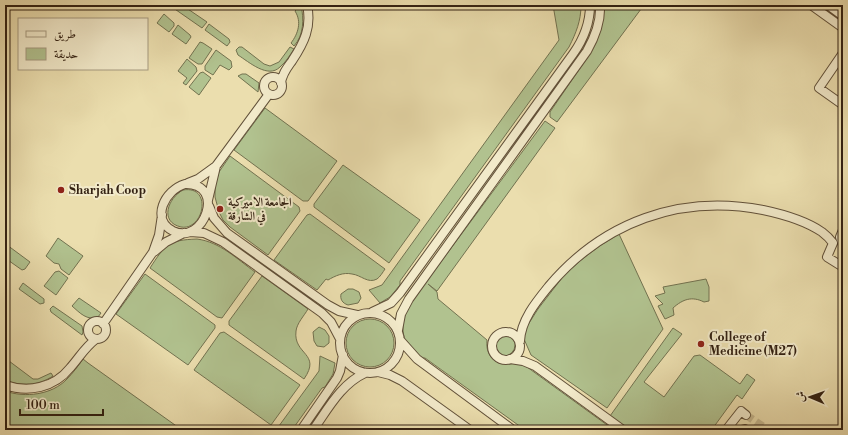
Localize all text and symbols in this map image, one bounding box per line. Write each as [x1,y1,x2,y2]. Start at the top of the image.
legend [18,18,148,70]
text: طريق [54,27,76,42]
text: حديقة [54,47,78,62]
place label: Sharjah Coop [69,183,146,198]
marker: Sharjah Coop [56,185,66,195]
place label: الجامعة الاميركية في الشارقة [228,195,292,226]
marker: الجامعة الاميركية في الشارقة [215,204,225,214]
place label: College of Medicine (M27) [709,330,797,359]
marker: College of Medicine (M27) [696,339,706,349]
north arrow [790,377,830,417]
scale bar [20,391,103,417]
text: ش [794,391,808,402]
text: 100 m [26,398,60,413]

